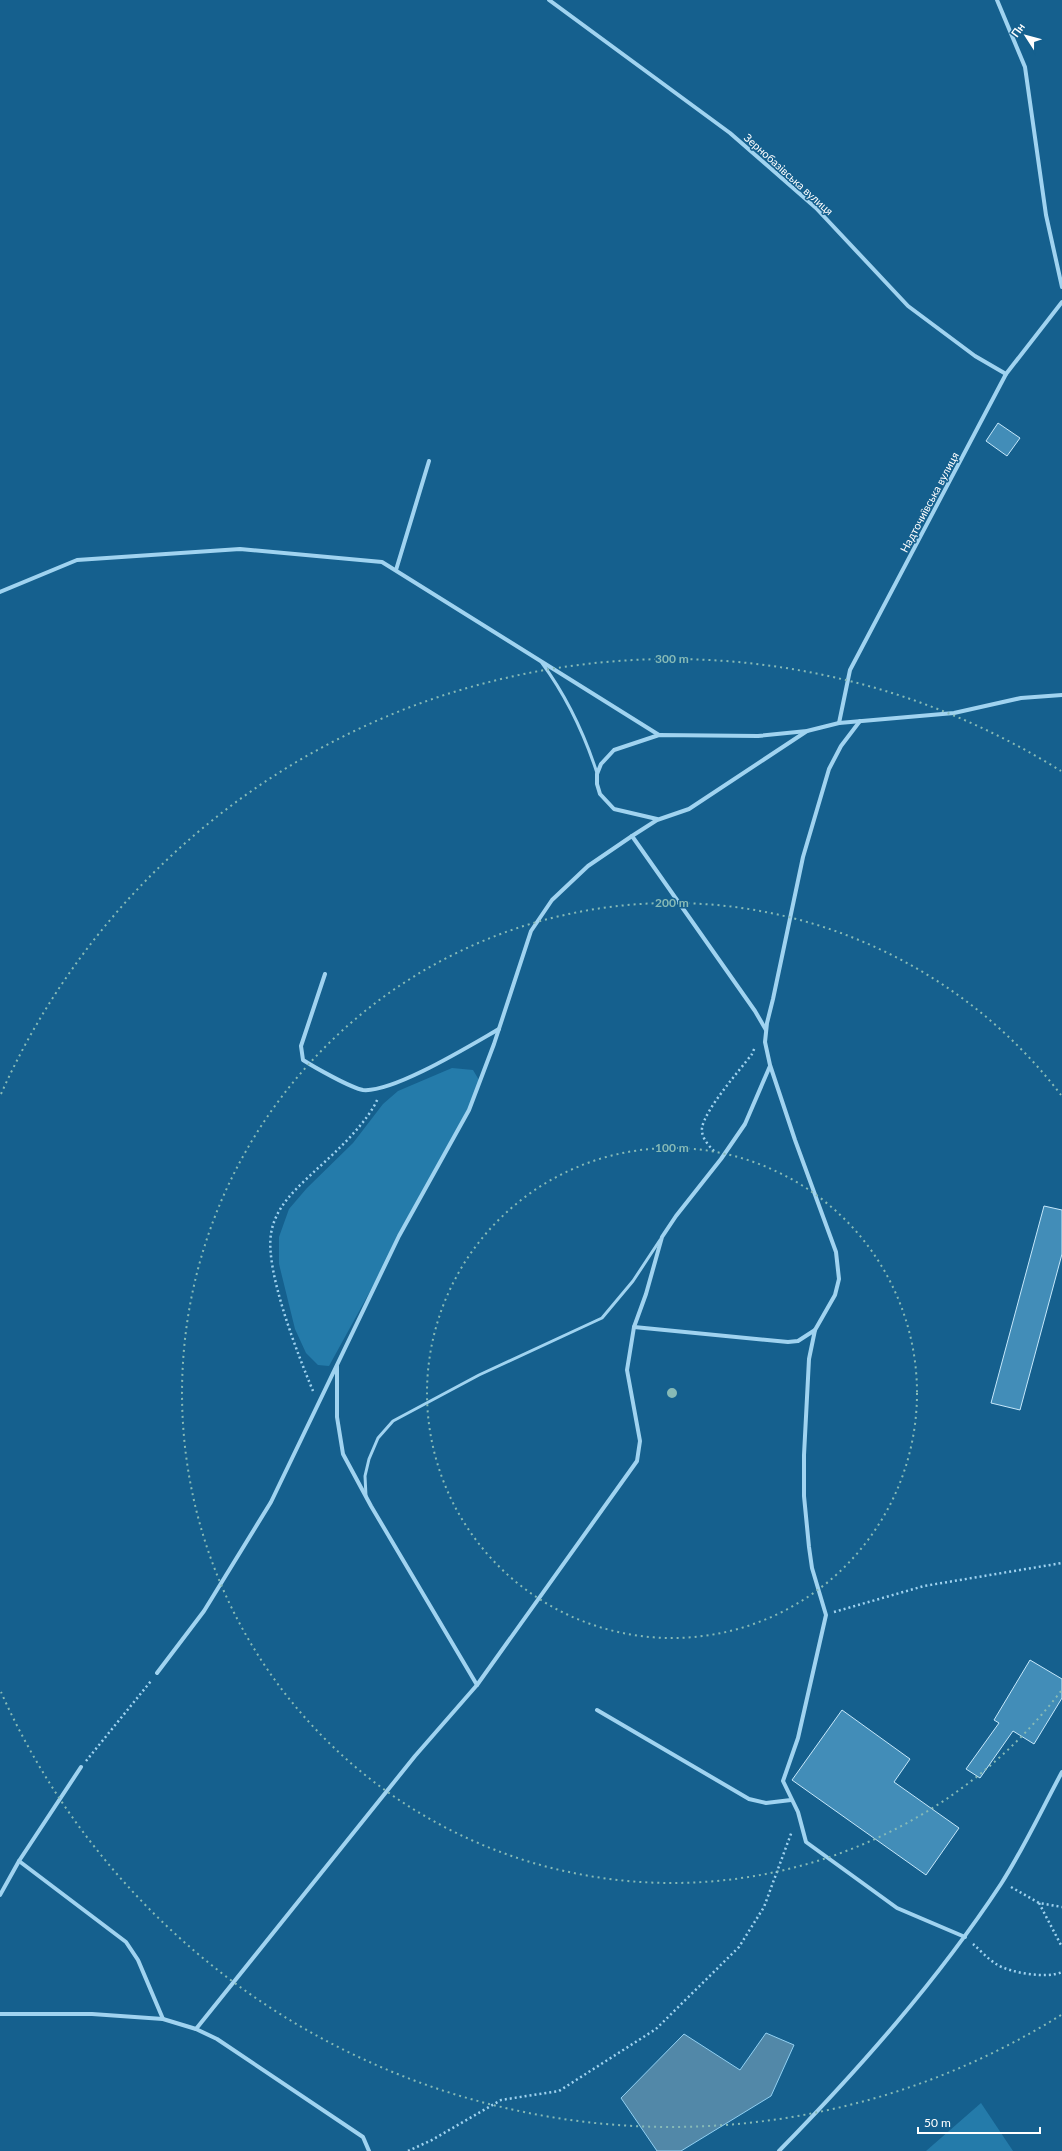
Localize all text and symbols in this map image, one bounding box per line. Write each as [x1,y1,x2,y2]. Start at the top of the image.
north arrow [1006,16,1046,56]
text: Пн [1008,20,1027,39]
street label: Зернобазівська вулиця [742,131,836,217]
street label: Надточиївська вулиця [897,450,961,554]
text: 300 m [655,651,689,666]
text: 200 m [655,895,689,910]
text: 100 m [655,1140,689,1155]
centre of rings [665,1386,679,1400]
scale bar [918,2109,1040,2135]
text: 50 m [924,2115,951,2130]

